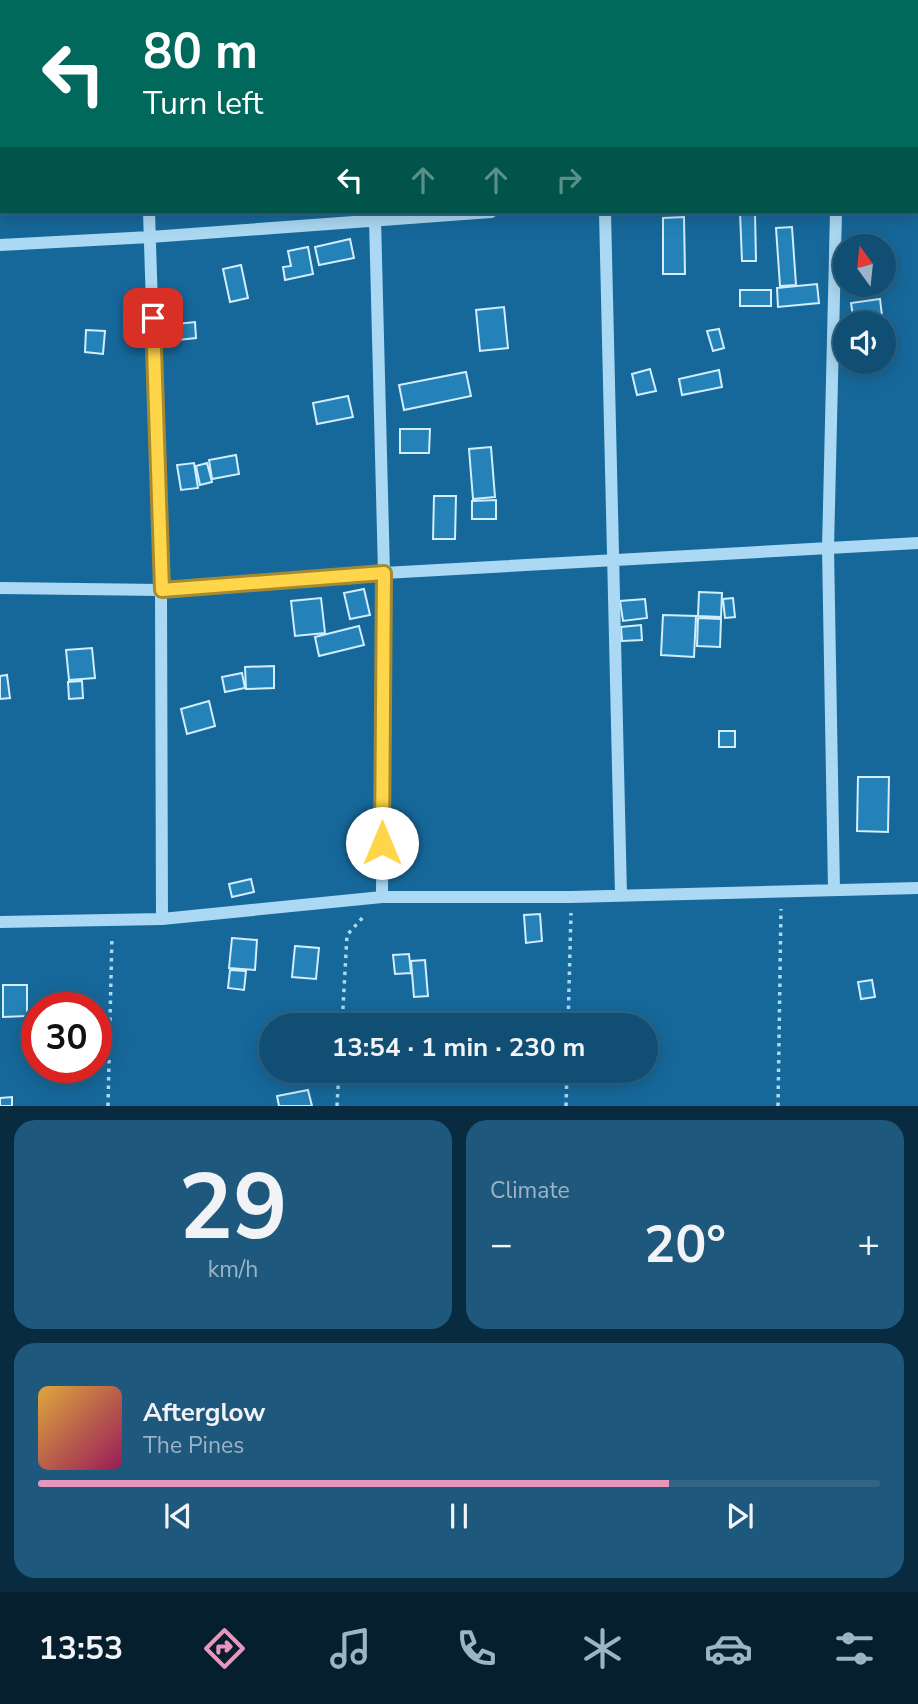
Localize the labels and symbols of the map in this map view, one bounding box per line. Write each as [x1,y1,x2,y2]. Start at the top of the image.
north arrow [833,234,896,298]
pin [123,288,183,348]
position arrow [345,806,419,880]
speed limit sign: 30 [21,992,112,1083]

